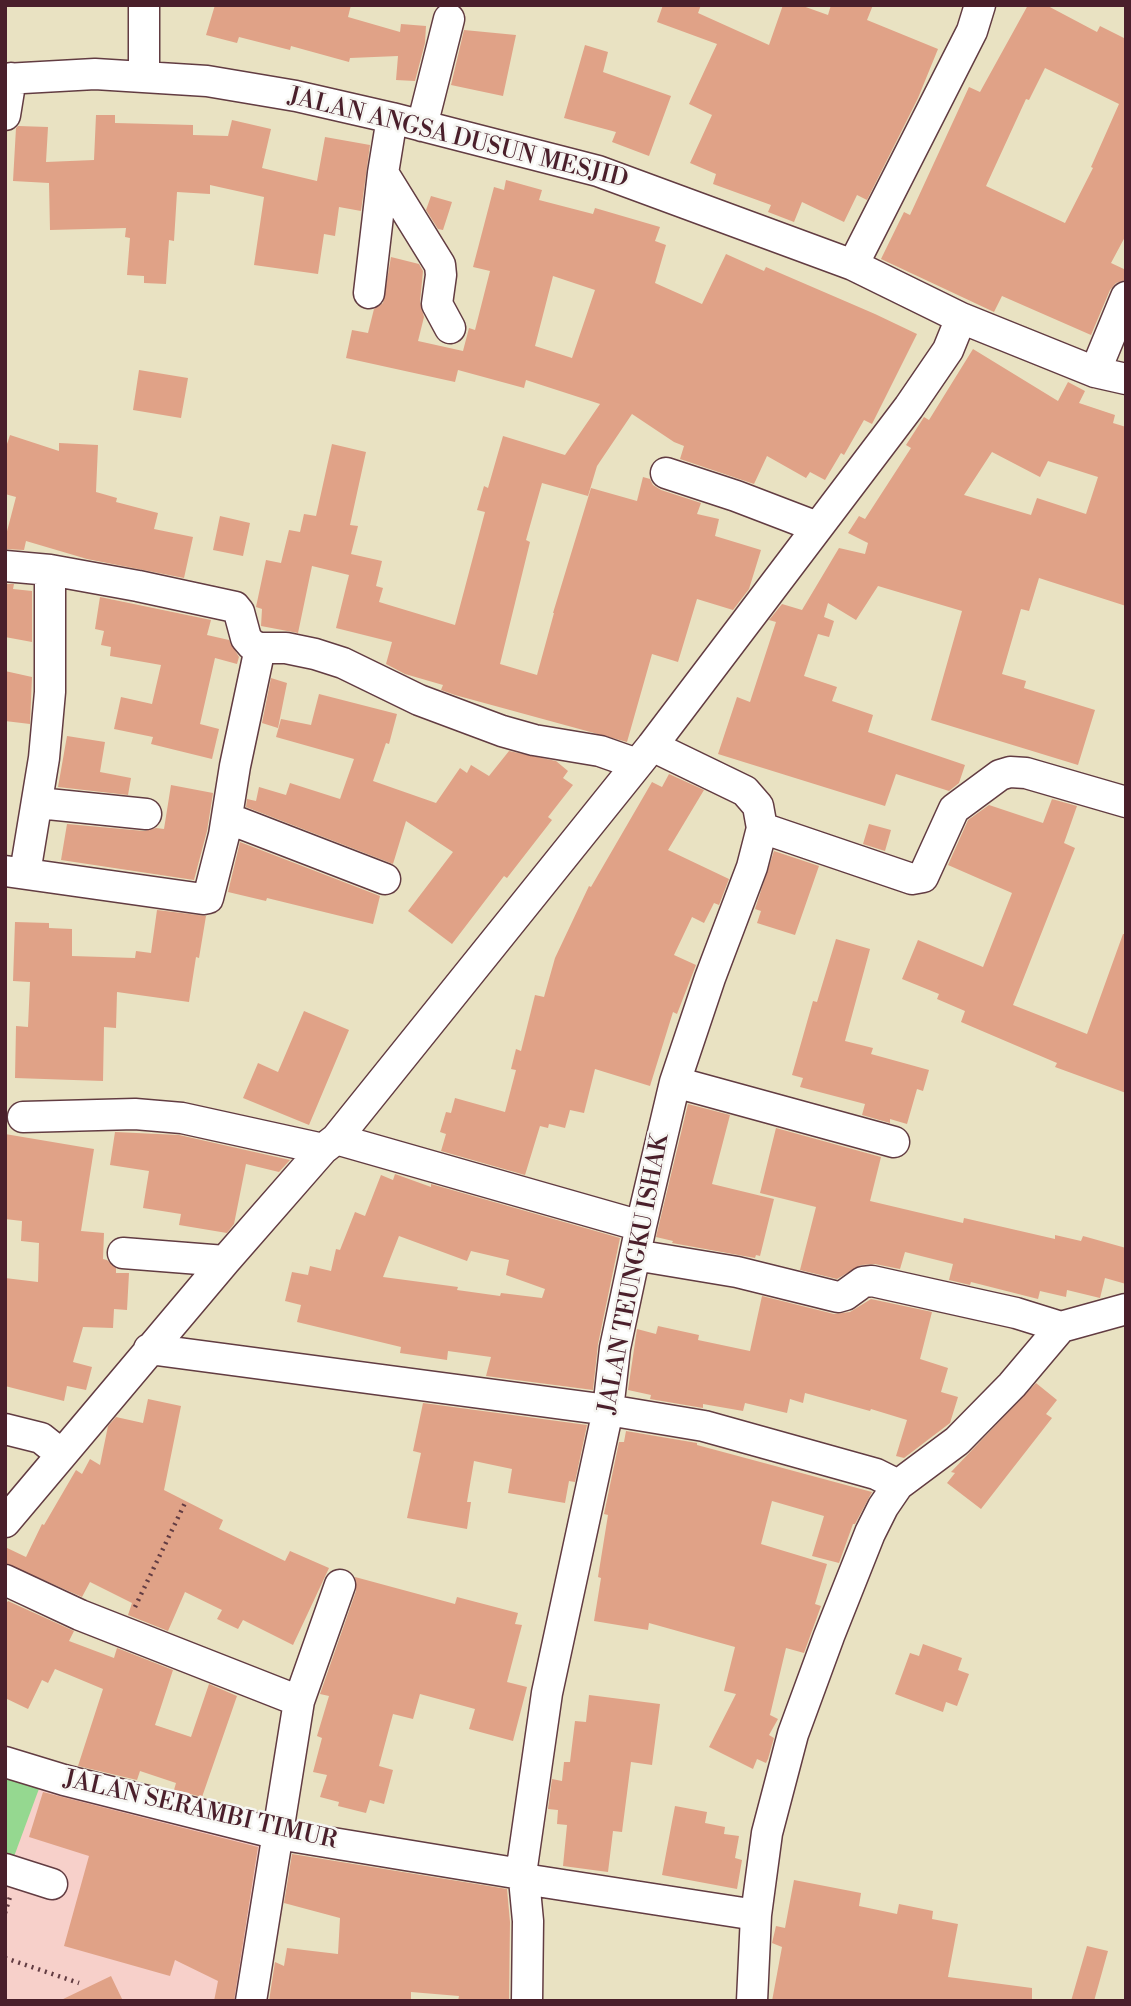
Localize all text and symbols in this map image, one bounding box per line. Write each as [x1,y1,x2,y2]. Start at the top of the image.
street label: JALAN ANGSA DUSUN MESJID [285,83,631,195]
street label: JALAN TEUNGKU ISHAK [594,1132,676,1416]
street label: JALAN SERAMBI TIMUR [61,1766,339,1856]

